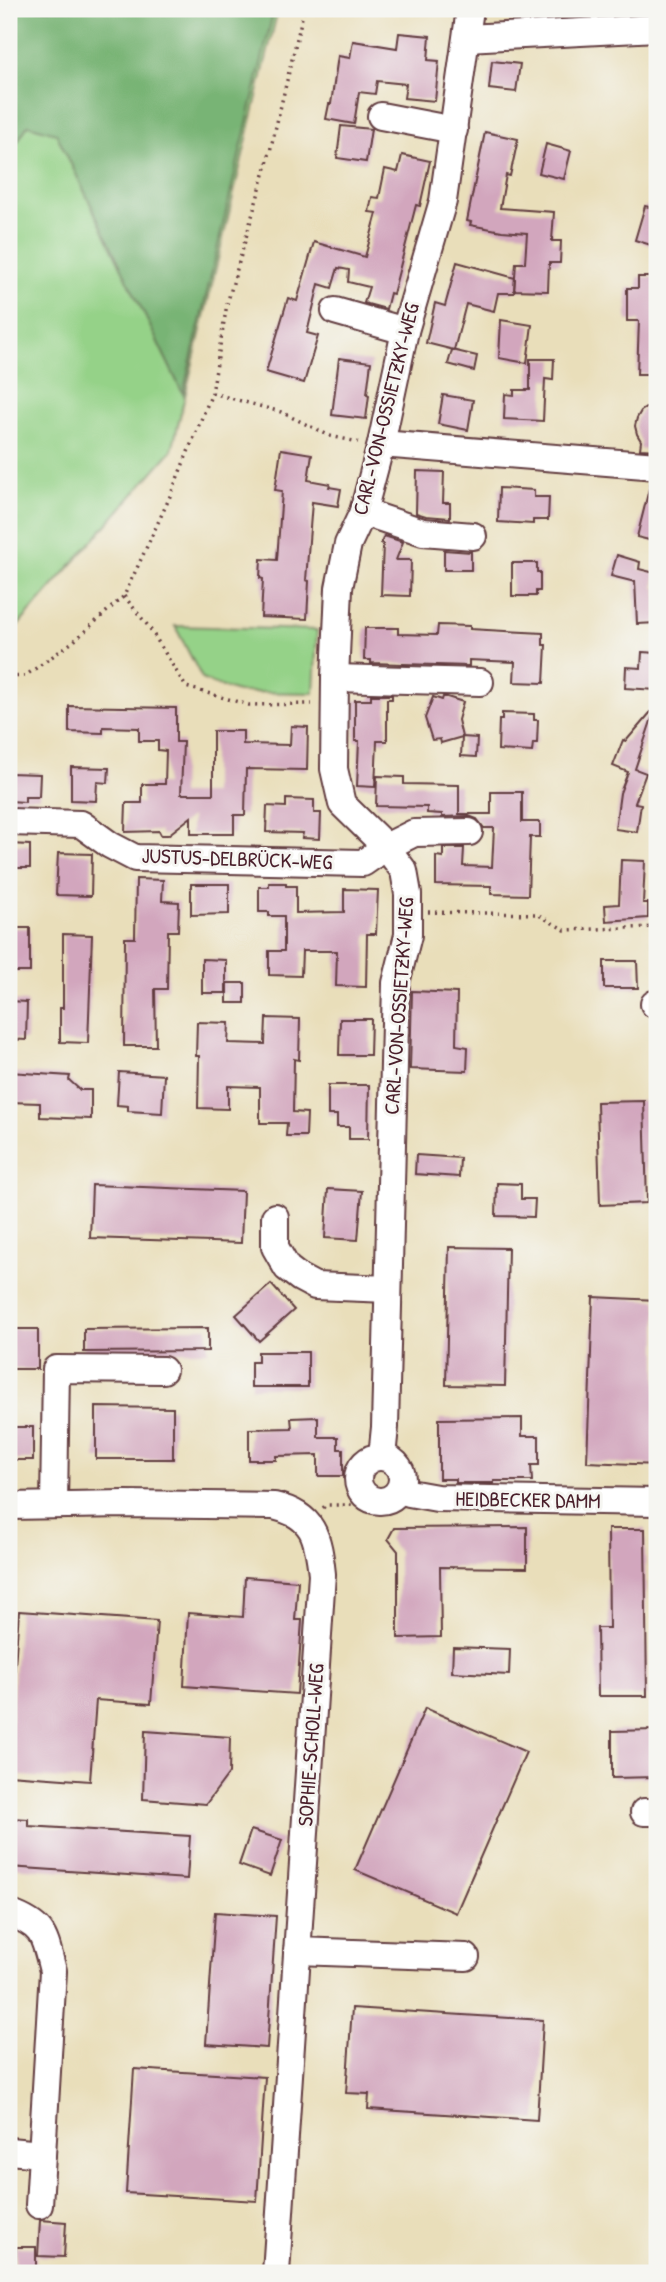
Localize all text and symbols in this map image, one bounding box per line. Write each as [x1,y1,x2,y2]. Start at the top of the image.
street label: CARL-VON-OSSIETZKY-WEG [345,300,426,518]
street label: JUSTUS-DELBRÜCK-WEG [141,841,333,876]
street label: CARL-VON-OSSIETZKY-WEG [376,897,421,1115]
street label: HEIDBECKER DAMM [455,1484,601,1515]
street label: SOPHIE-SCHOLL-WEG [290,1663,331,1827]

